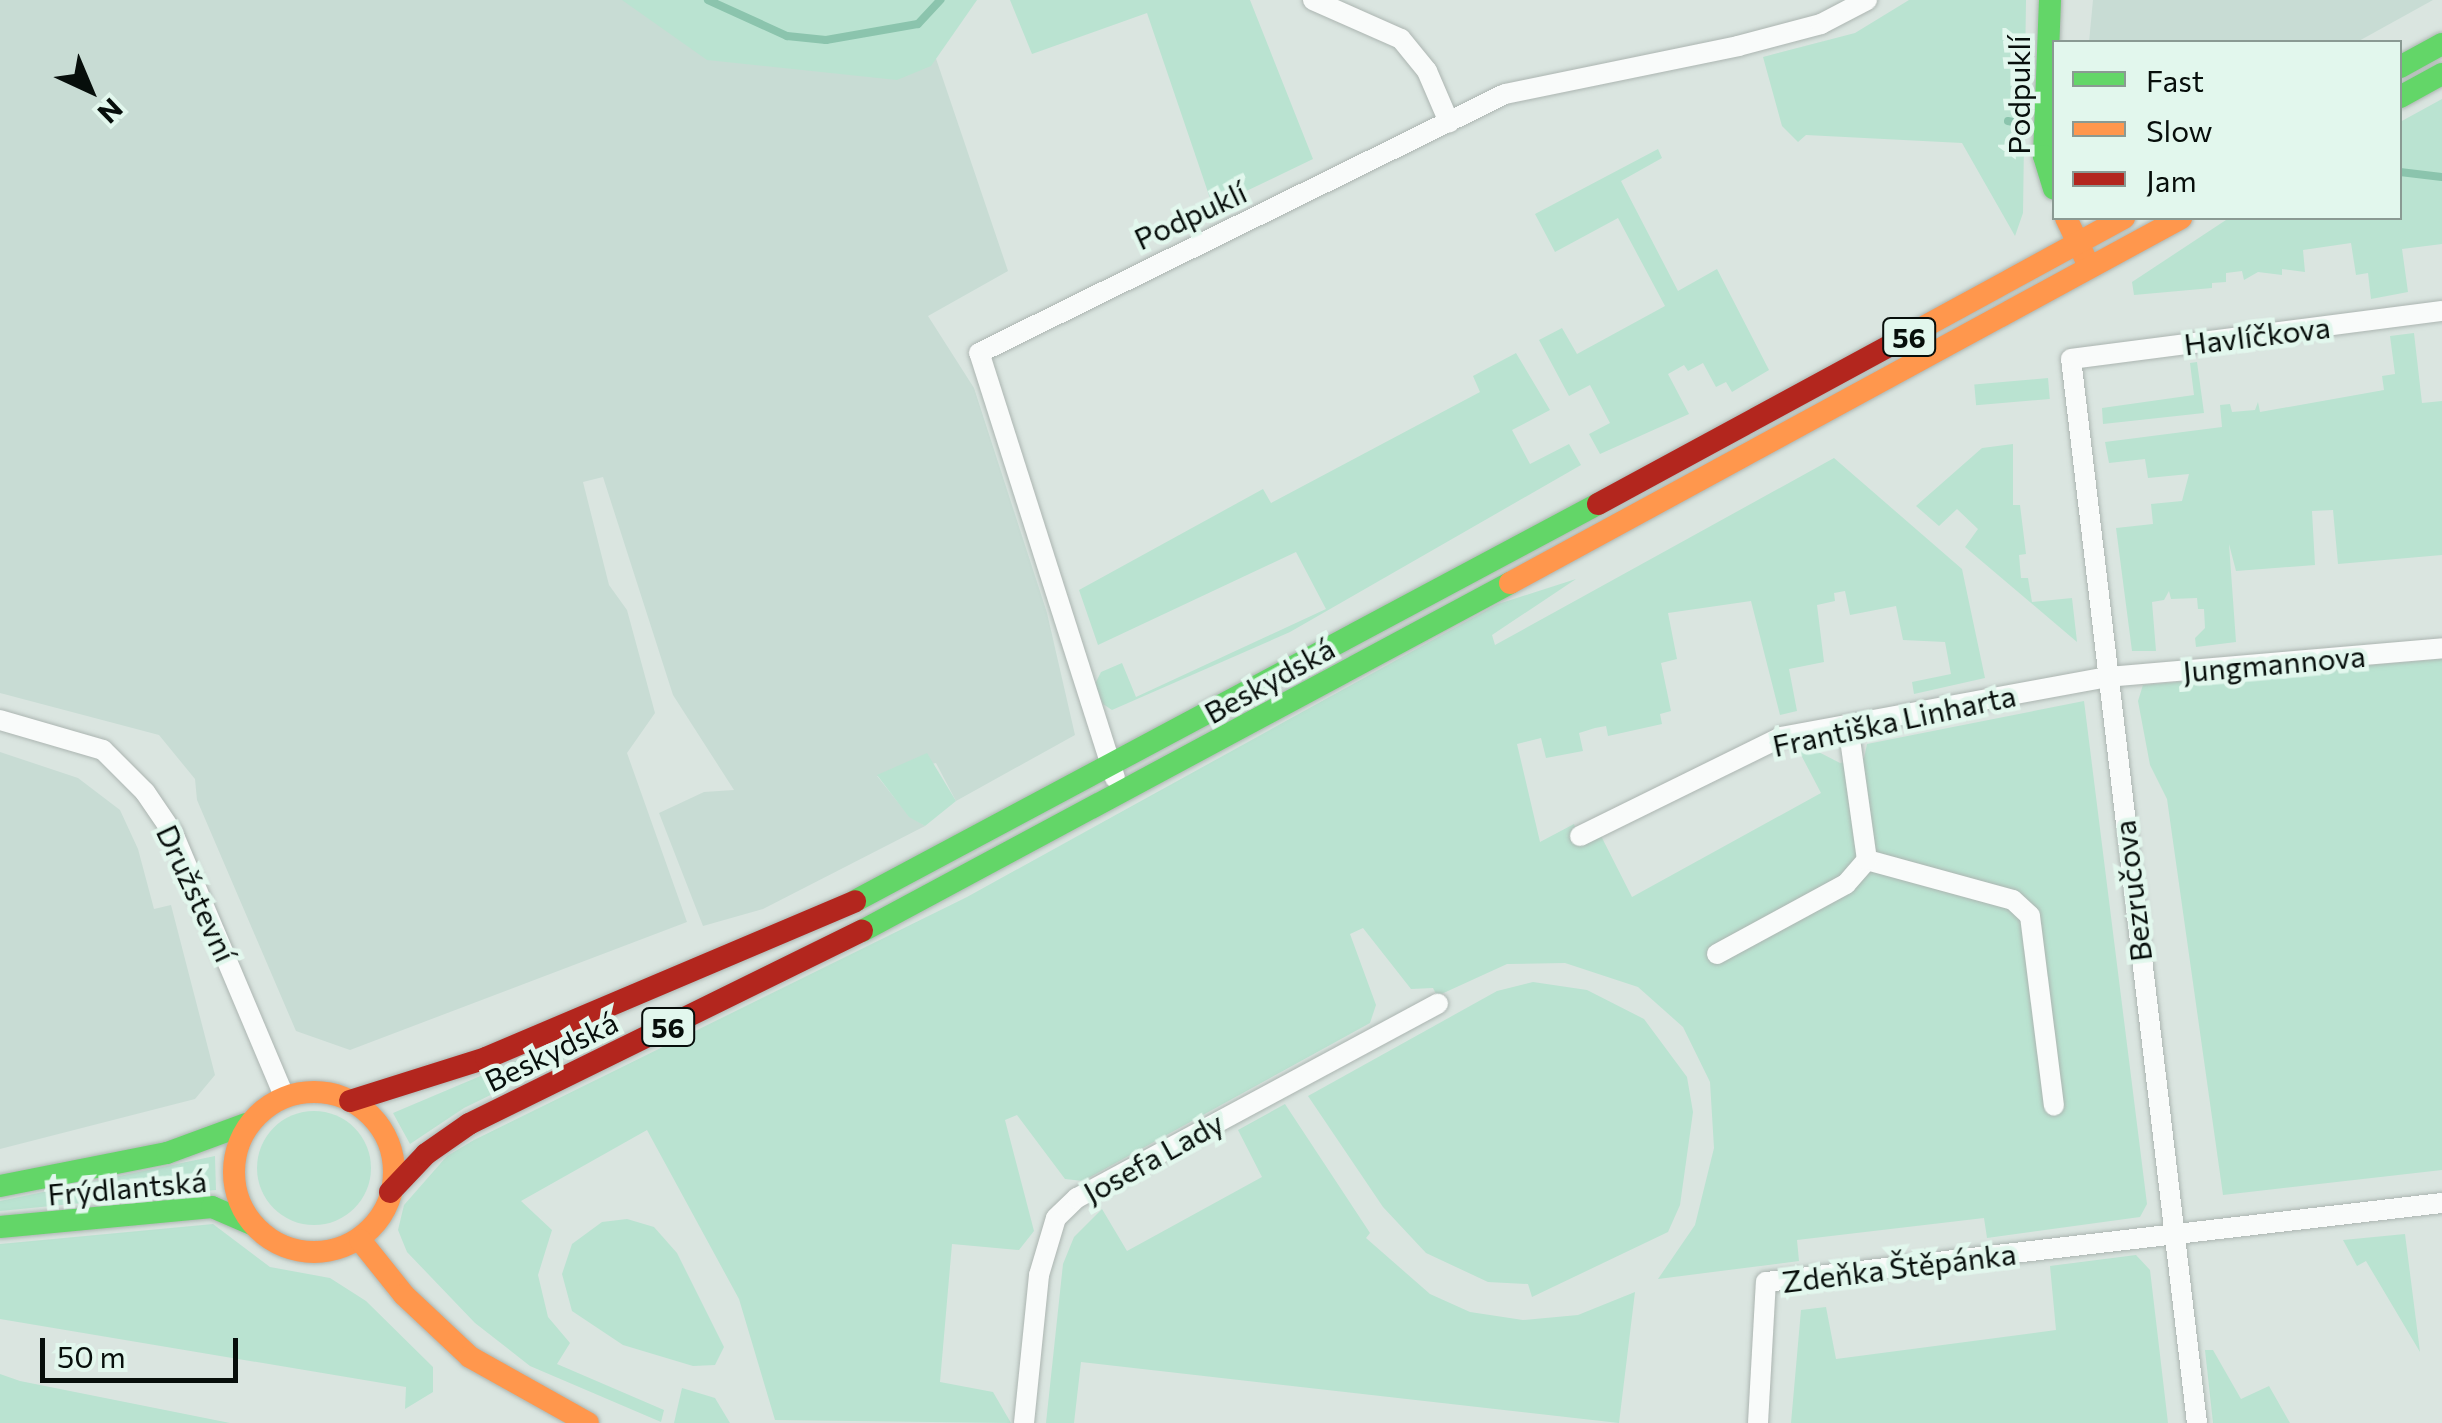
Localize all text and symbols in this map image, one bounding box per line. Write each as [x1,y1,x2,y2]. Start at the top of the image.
street label: Podpuklí [2000,35,2036,155]
north arrow [40,40,140,140]
legend [2052,40,2402,220]
text: Fast [2146,61,2204,98]
text: N [91,92,130,131]
text: Slow [2146,111,2213,148]
text: Jam [2146,161,2197,198]
street label: Podpuklí [1128,173,1252,257]
street label: Havlíčkova [2182,308,2332,362]
road number: 56 [1882,314,1936,360]
street label: Beskydská [1198,630,1340,730]
street label: Jungmannova [2181,637,2367,689]
street label: Františka Linharta [1769,677,2019,763]
street label: Bezručova [2105,818,2159,964]
street label: Družstevní [150,819,244,967]
street label: Beskydská [479,1003,623,1099]
road number: 56 [640,1004,696,1050]
street label: Josefa Lady [1077,1104,1229,1210]
street label: Frýdlantská [46,1162,208,1212]
street label: Zdeňka Štěpánka [1780,1235,2018,1299]
scale bar [45,1318,242,1380]
text: 50 m [57,1337,126,1374]

